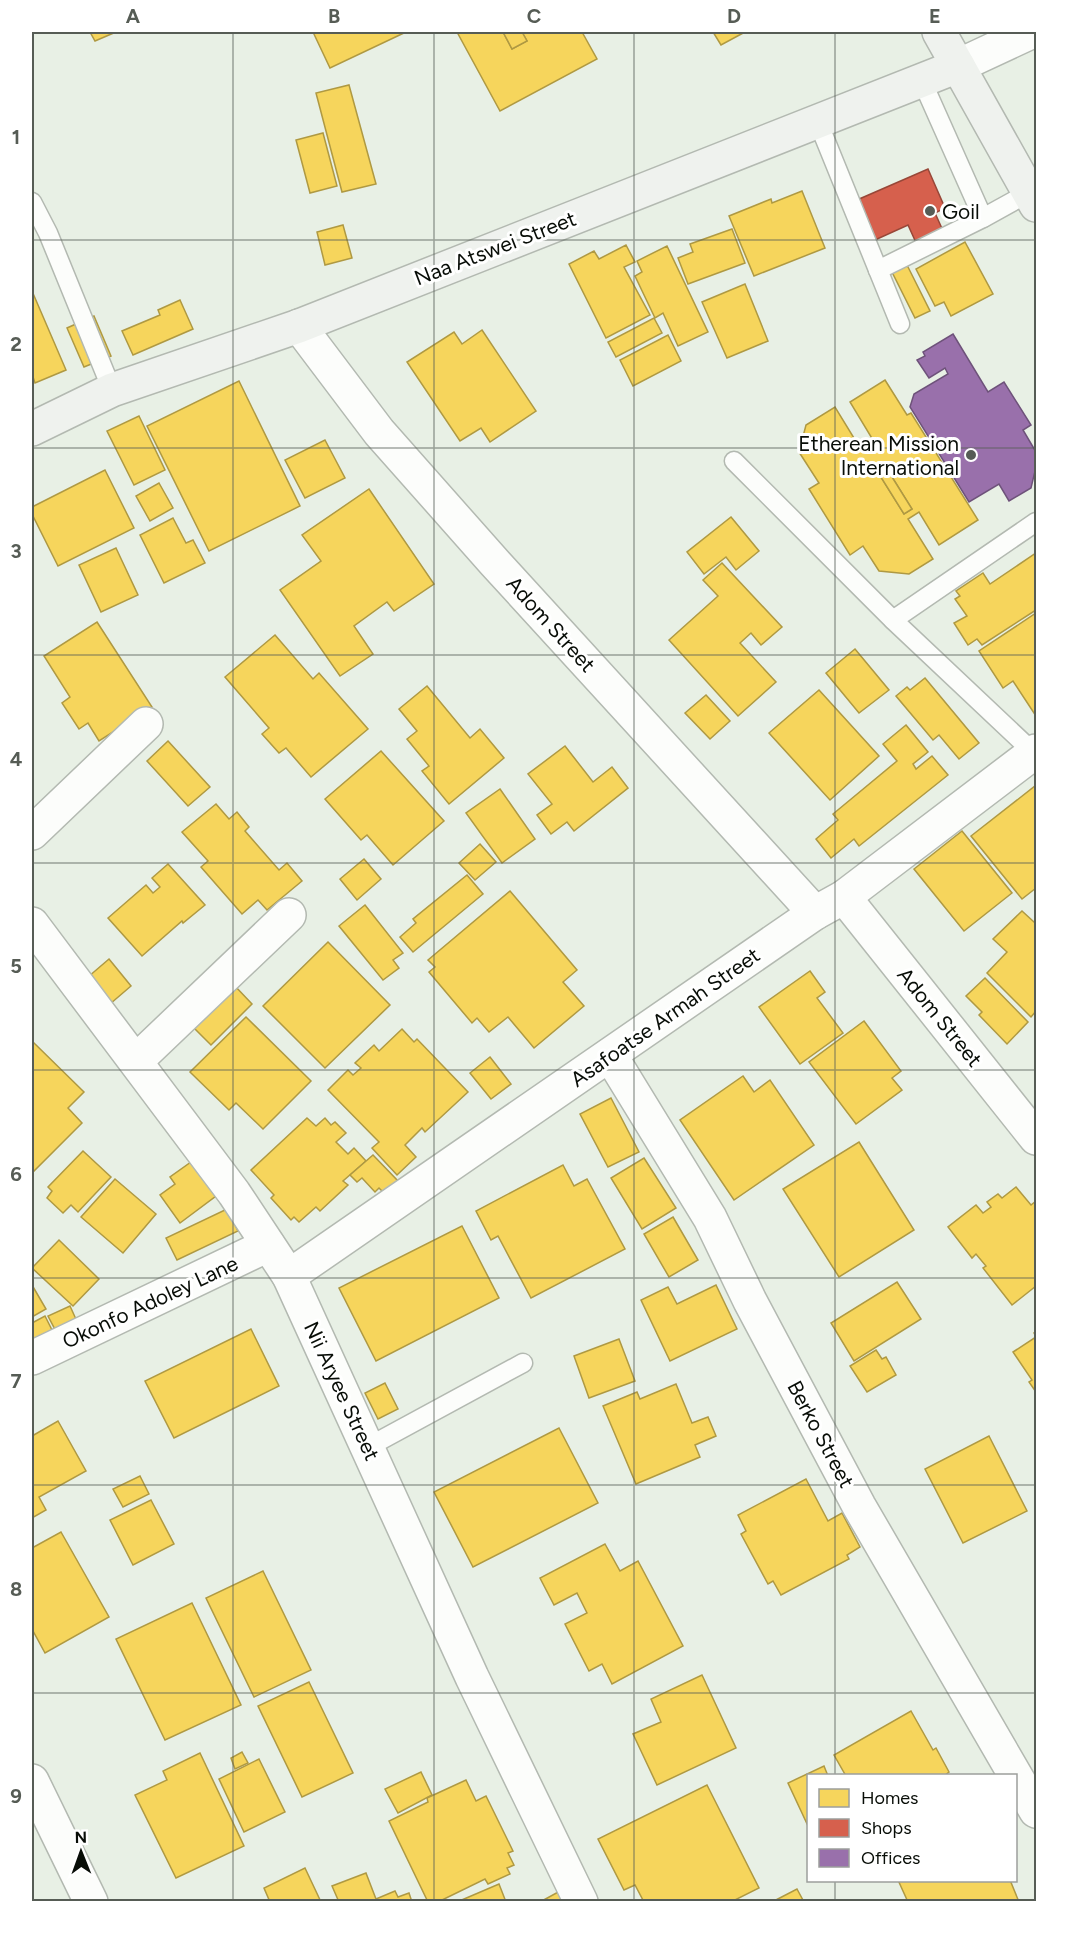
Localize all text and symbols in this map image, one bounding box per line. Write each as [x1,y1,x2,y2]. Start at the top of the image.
text: A [126,4,141,28]
text: B [328,4,340,28]
text: C [527,4,541,28]
text: D [727,4,741,28]
text: E [929,4,941,28]
text: 1 [12,125,20,149]
place label: Goil [942,199,980,224]
marker: Goil [923,204,937,218]
street label: Naa Atswei Street [411,206,580,290]
text: 2 [10,332,22,356]
place label: Etherean Mission International [798,431,959,480]
marker: Etherean Mission International [964,448,978,462]
text: 3 [10,539,22,563]
street label: Adom Street [501,571,601,677]
text: 4 [10,747,23,771]
street label: Asafoatse Armah Street [566,942,764,1092]
text: 5 [10,954,22,978]
street label: Adom Street [892,962,988,1072]
text: 6 [10,1162,22,1186]
street label: Okonfo Adoley Lane [58,1250,242,1354]
street label: Nii Aryee Street [299,1318,385,1464]
text: 7 [10,1369,22,1393]
street label: Berko Street [782,1376,860,1492]
text: 8 [10,1577,22,1601]
legend [807,1774,1017,1882]
text: 9 [10,1784,22,1808]
text: Homes [861,1787,919,1809]
text: Shops [861,1817,912,1839]
north arrow [51,1822,111,1882]
text: N [74,1828,87,1847]
text: Offices [861,1847,920,1869]

